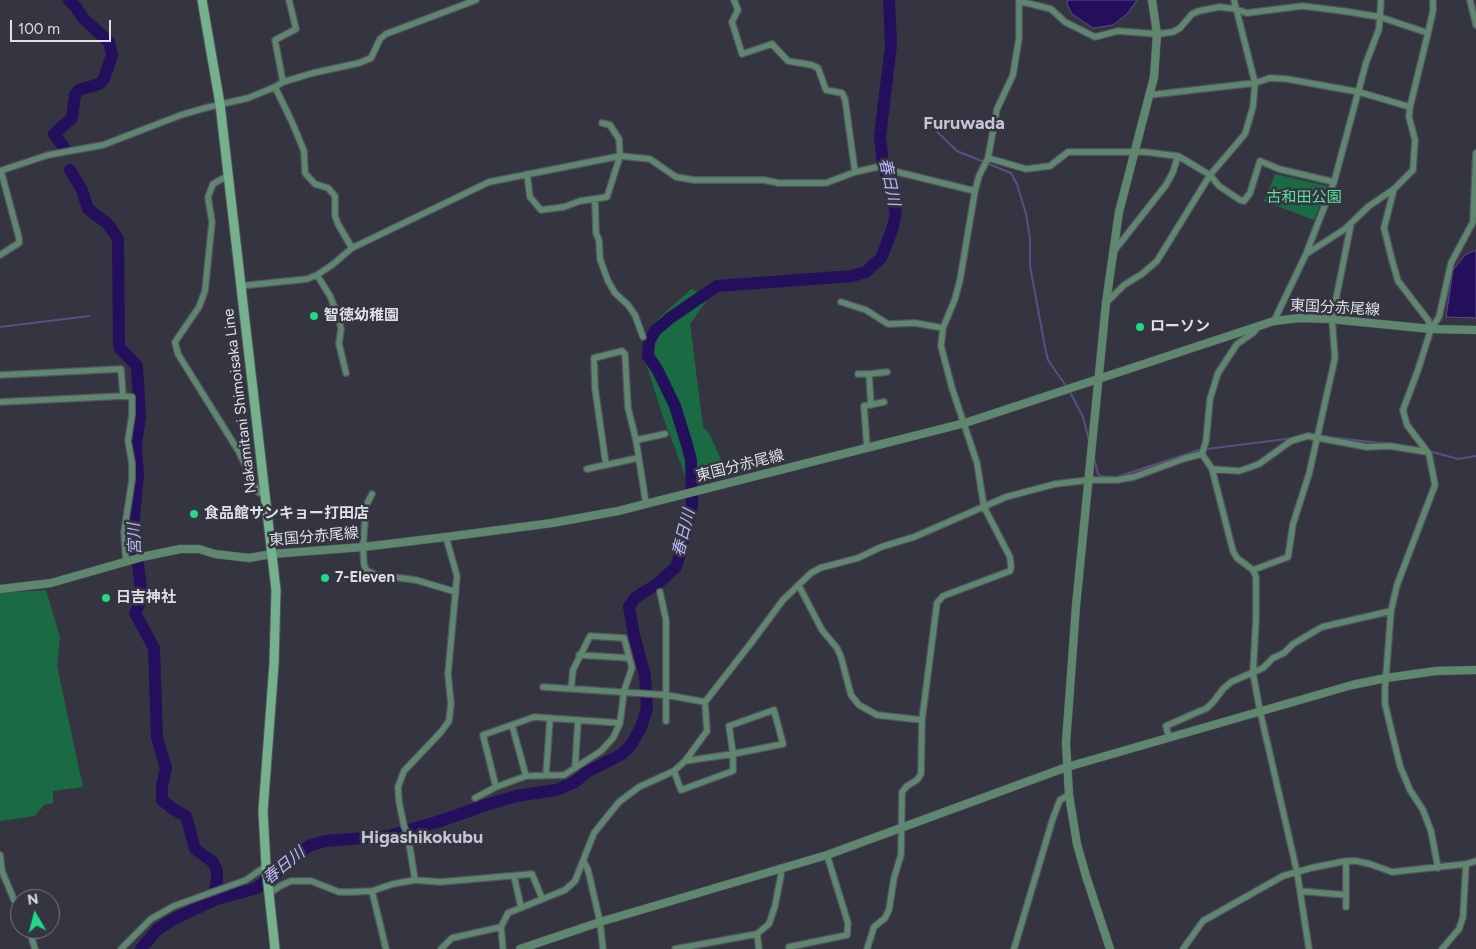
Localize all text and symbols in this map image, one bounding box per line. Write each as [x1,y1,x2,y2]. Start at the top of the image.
scale bar [12,10,114,42]
text: 100 m [18,20,60,38]
district label: Furuwada [923,113,1005,135]
water label: 春日川 [875,157,903,207]
park label: 古和田公園 [1267,189,1341,207]
street label: 東国分赤尾線 [1290,297,1380,319]
place label: 智徳幼稚園 [324,307,399,325]
street label: Nakamitani Shimoisaka Line [220,308,260,494]
marker: 智徳幼稚園 [308,310,320,322]
place label: ローソン [1150,318,1210,336]
marker: ローソン [1134,321,1146,333]
street label: 東国分赤尾線 [694,446,786,486]
place label: 食品館サンキョー打田店 [204,505,369,523]
water label: 春日川 [669,507,699,559]
marker: 食品館サンキョー打田店 [188,508,200,520]
water label: 宮川 [125,523,145,555]
street label: 東国分赤尾線 [268,524,360,550]
place label: 7-Eleven [335,569,395,587]
marker: 7-Eleven [319,572,331,584]
place label: 日吉神社 [116,589,176,607]
marker: 日吉神社 [100,592,112,604]
district label: Higashikokubu [361,827,483,849]
water label: 春日川 [259,843,309,889]
north arrow [10,889,60,939]
text: N [26,890,40,909]

